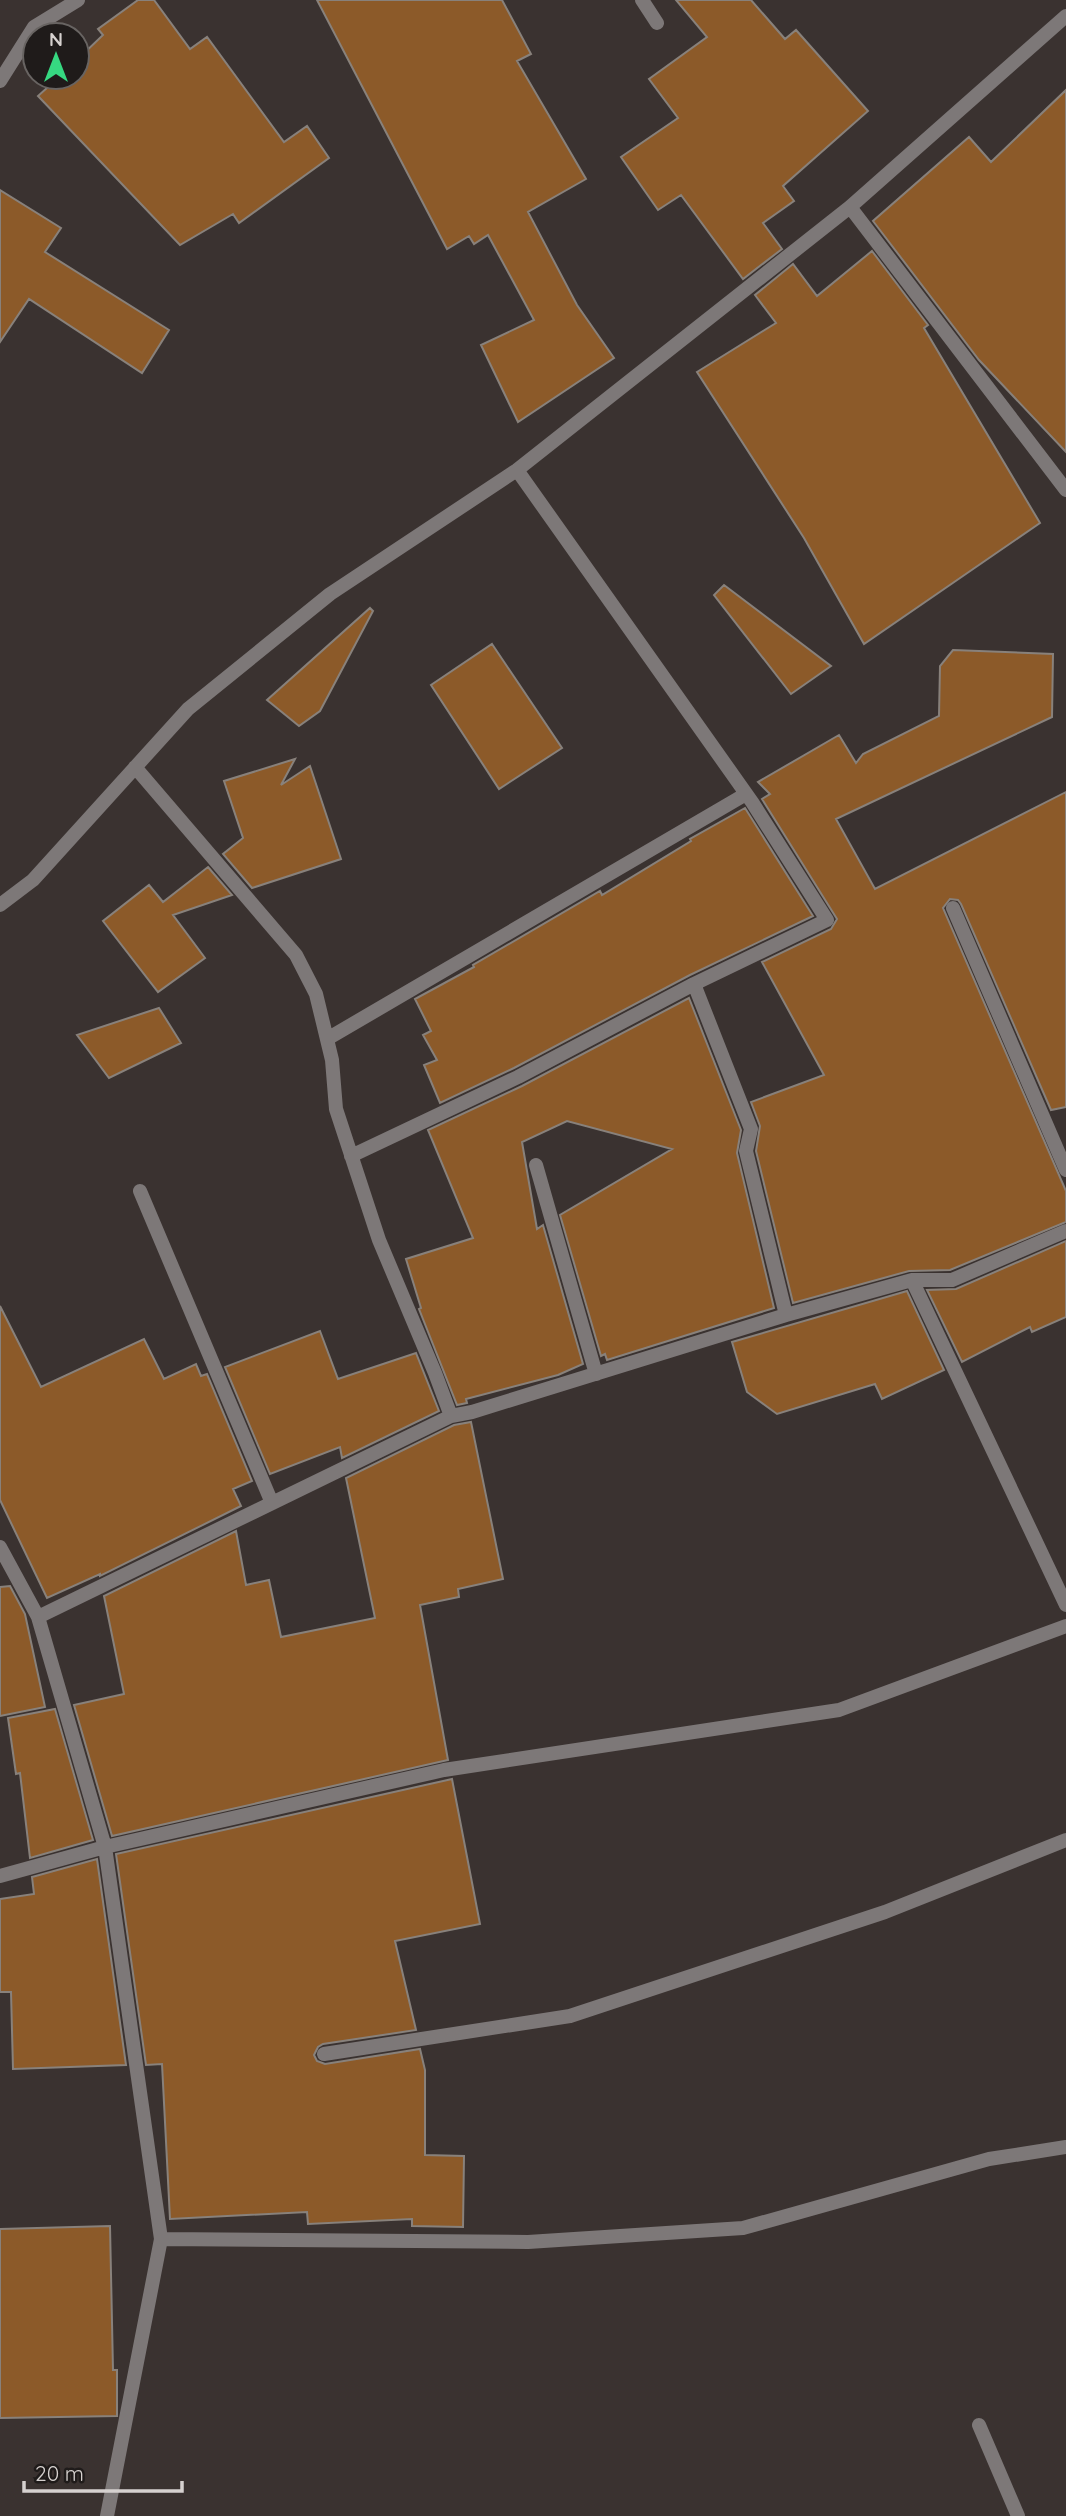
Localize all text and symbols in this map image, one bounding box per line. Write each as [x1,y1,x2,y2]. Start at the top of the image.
north arrow [21,21,91,91]
text: N [49,27,63,51]
scale bar [24,2450,182,2494]
text: 20 m [35,2460,84,2486]

